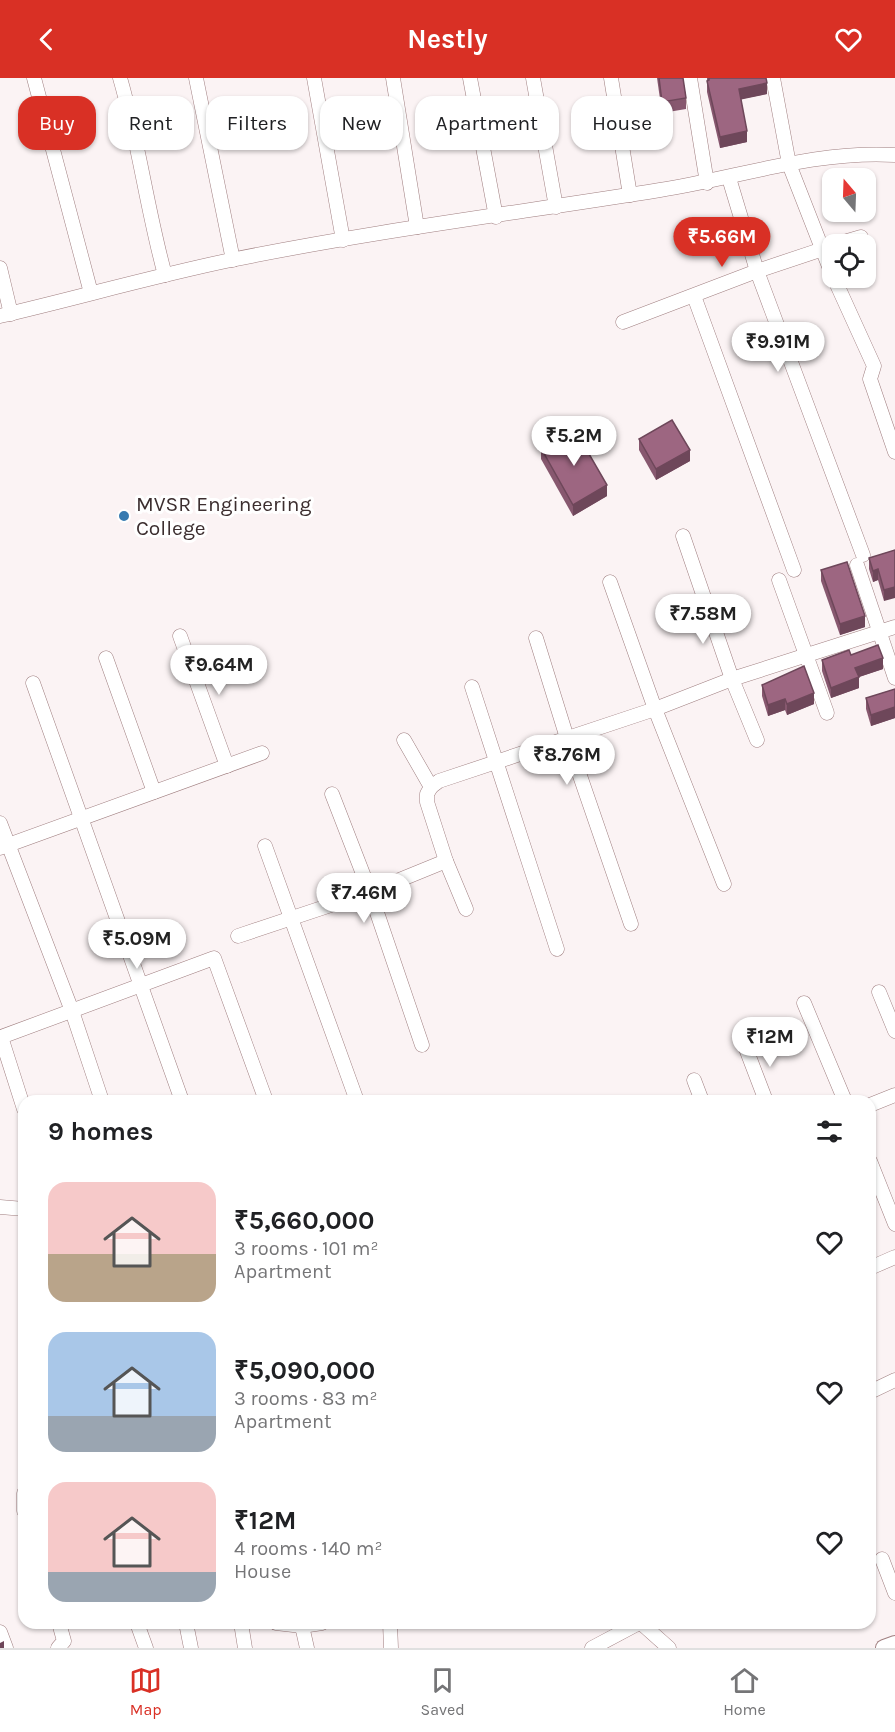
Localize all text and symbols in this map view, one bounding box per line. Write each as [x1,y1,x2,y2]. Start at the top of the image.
icon: back [30,23,63,56]
text: Nestly [407,23,488,55]
icon: heart [832,23,865,56]
chip: Buy [18,96,96,150]
chip: Rent [108,96,194,150]
chip: Filters [206,96,308,150]
chip: New [320,96,403,150]
chip: Apartment [415,96,559,150]
chip: House [571,96,673,150]
north arrow [822,168,876,222]
map controls [822,168,876,288]
pin: ₹5.66M [673,217,771,268]
text: ₹5.66M [687,225,757,248]
button: locate [822,234,876,288]
pin: ₹9.91M [729,322,827,373]
text: ₹9.91M [746,330,810,353]
pin: ₹5.2M [532,416,616,467]
text: ₹5.2M [546,424,602,447]
place label: MVSR Engineering College [136,492,311,540]
marker: MVSR Engineering College [117,509,131,523]
pin: ₹7.58M [654,594,752,645]
text: ₹7.58M [669,602,737,625]
pin: ₹9.64M [170,645,268,696]
text: ₹9.64M [184,653,254,676]
pin: ₹8.76M [518,735,616,786]
text: ₹8.76M [533,743,601,766]
pin: ₹7.46M [315,873,413,924]
text: ₹7.46M [330,881,398,904]
pin: ₹5.09M [88,919,186,970]
text: ₹5.09M [102,927,172,950]
pin: ₹12M [734,1017,806,1068]
text: ₹12M [746,1025,794,1048]
icon: filters [813,1115,846,1148]
text: 9 homes [48,1116,154,1147]
text: ₹5,660,000 [234,1205,375,1236]
icon: home [96,1206,168,1278]
icon: heart [813,1226,846,1259]
text: 3 rooms · 101 m² [234,1237,379,1260]
text: Apartment [234,1260,332,1283]
text: ₹5,090,000 [234,1355,375,1386]
icon: home [96,1356,168,1428]
icon: heart [813,1376,846,1409]
text: 3 rooms · 83 m² [234,1387,378,1410]
text: Apartment [234,1410,332,1433]
text: ₹12M [234,1505,297,1536]
icon: home [96,1506,168,1578]
icon: heart [813,1526,846,1559]
text: 4 rooms · 140 m² [234,1537,382,1560]
text: House [234,1560,291,1583]
tab: Map [129,1664,162,1719]
tab: Saved [421,1664,465,1719]
tab: Home [723,1664,766,1719]

